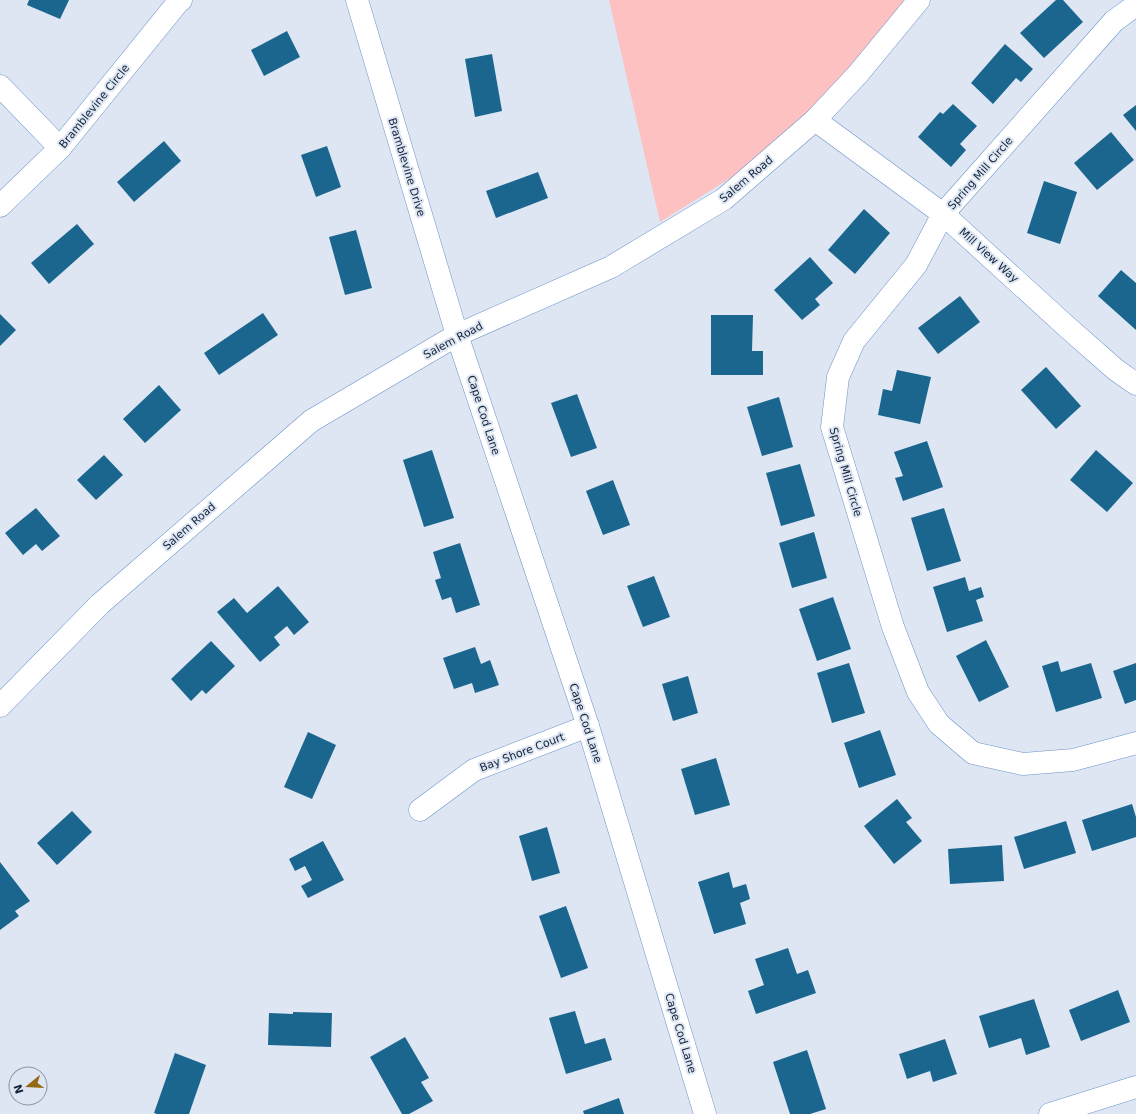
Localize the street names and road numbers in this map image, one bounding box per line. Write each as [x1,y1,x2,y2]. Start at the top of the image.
street label: Bramblevine Circle [57,62,132,151]
street label: Bramblevine Drive [385,116,428,218]
street label: Spring Mill Circle [945,134,1016,212]
street label: Salem Road [717,153,776,205]
street label: Mill View Way [956,225,1021,286]
street label: Salem Road [421,319,485,362]
street label: Cape Cod Lane [464,374,503,457]
street label: Spring Mill Circle [827,426,865,518]
street label: Salem Road [160,500,218,553]
street label: Cape Cod Lane [566,682,605,765]
street label: Bay Shore Court [478,730,567,775]
street label: Cape Cod Lane [662,991,699,1075]

